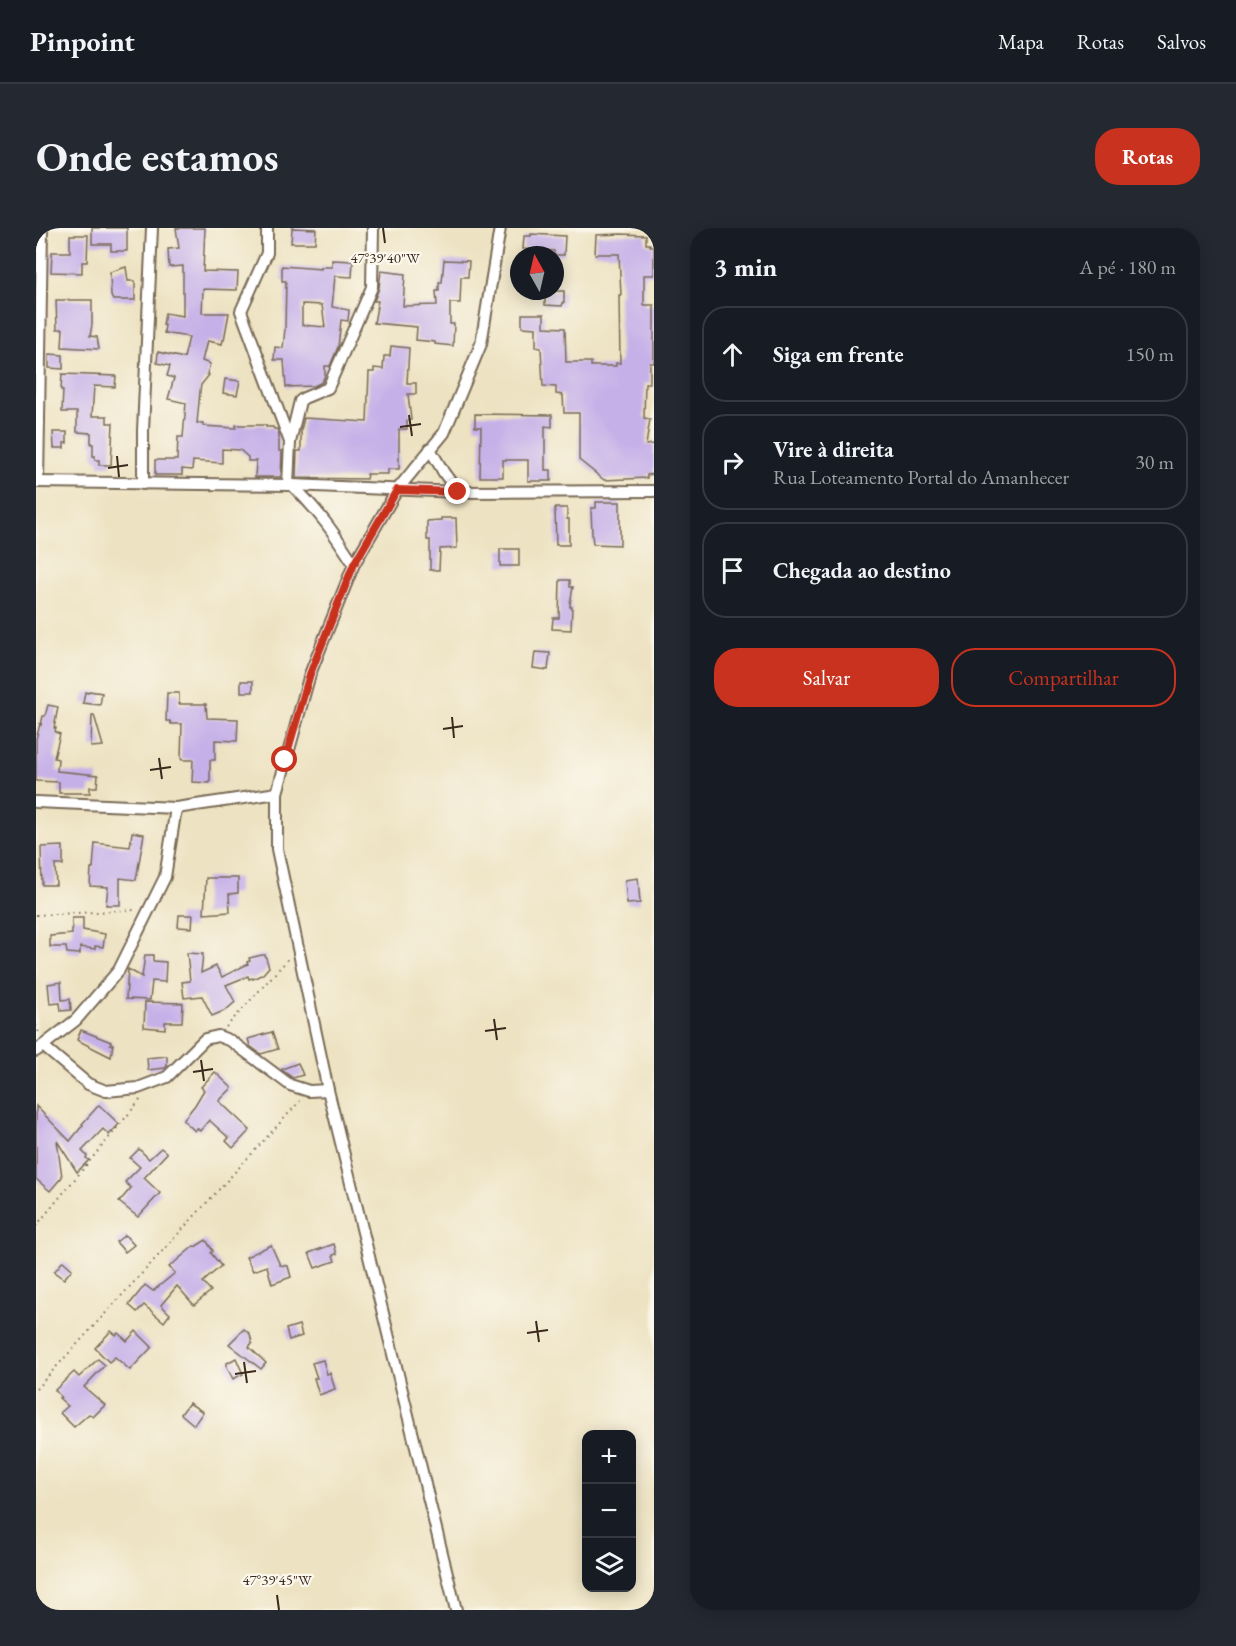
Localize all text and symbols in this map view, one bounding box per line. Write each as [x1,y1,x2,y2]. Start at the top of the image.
text: Pinpoint [30,23,135,59]
text: Mapa [998,28,1044,55]
text: Rotas [1077,28,1124,55]
text: Salvos [1157,28,1206,55]
button: Rotas [1095,128,1200,185]
text: Onde estamos [36,129,279,184]
north arrow [510,246,564,300]
text: 47°39'40"W [350,248,420,267]
text: 3 min [714,250,777,284]
text: A pé · 180 m [1080,254,1176,280]
icon: ahead [716,338,749,371]
text: Siga em frente [773,340,904,369]
text: 150 m [1126,341,1174,367]
text: Vire à direita [773,435,894,464]
icon: right [716,446,749,479]
text: 30 m [1135,449,1174,475]
text: Rua Loteamento Portal do Amanhecer [773,464,1069,490]
route end [444,478,470,504]
icon: arrive [716,554,749,587]
text: Chegada ao destino [773,556,951,585]
button: Salvar [714,648,939,707]
button: Compartilhar [951,648,1176,707]
route start [271,746,297,772]
map controls [582,1430,636,1592]
button: + [582,1430,636,1484]
button: − [582,1484,636,1538]
button: layers [582,1538,636,1592]
text: 47°39'45"W [242,1570,312,1589]

